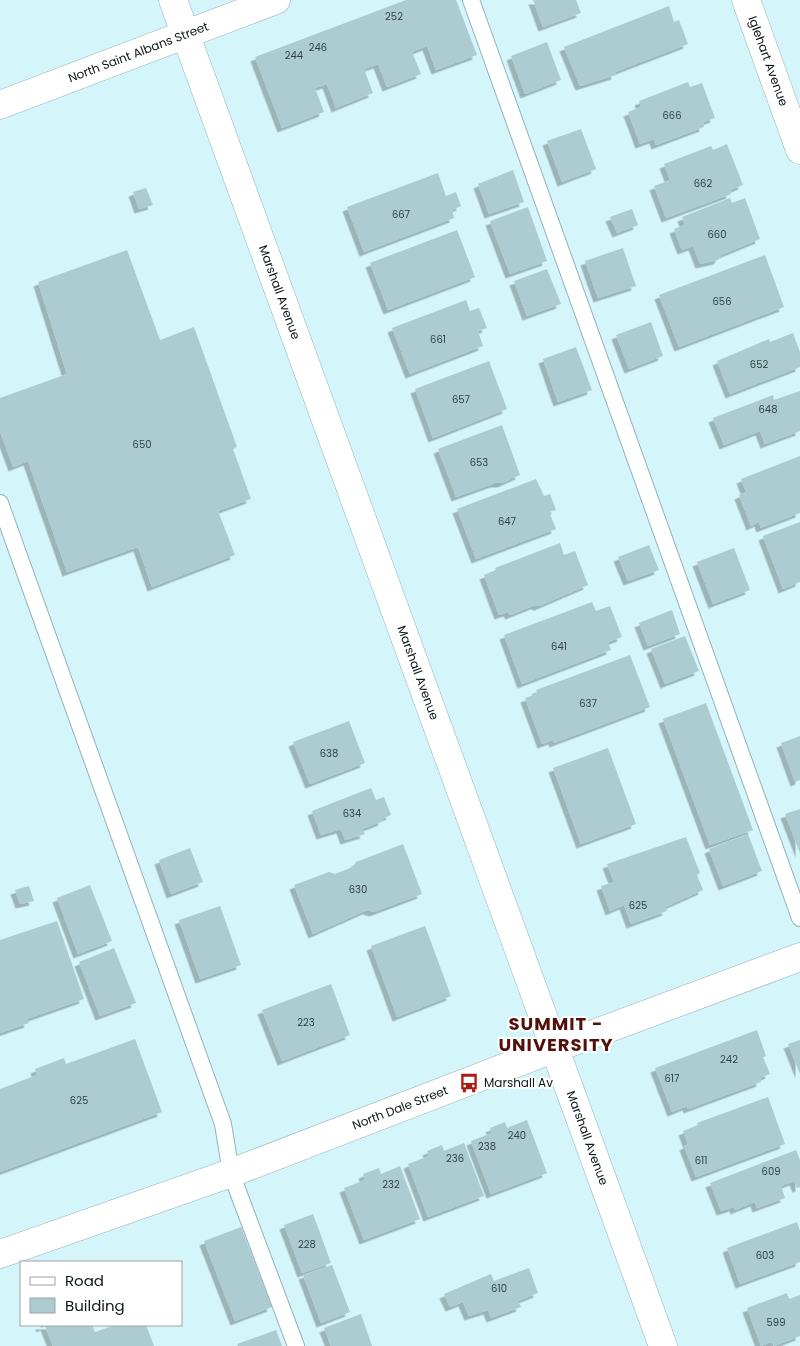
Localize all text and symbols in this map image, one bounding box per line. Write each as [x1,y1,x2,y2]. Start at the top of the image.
house number: 252 [385,9,403,24]
street label: Iglehart Avenue [744,14,792,108]
street label: North Saint Albans Street [66,17,211,86]
house number: 246 [309,40,327,55]
house number: 244 [285,48,303,63]
house number: 666 [662,108,682,123]
house number: 662 [694,176,712,191]
house number: 667 [392,207,411,222]
house number: 660 [708,227,726,242]
street label: Marshall Avenue [255,243,305,342]
house number: 656 [713,294,731,309]
house number: 661 [430,332,446,347]
house number: 652 [750,357,768,372]
house number: 657 [452,392,471,407]
house number: 648 [759,402,777,417]
house number: 650 [133,437,151,452]
house number: 653 [470,455,488,470]
house number: 647 [498,514,517,529]
street label: Marshall Avenue [393,623,443,722]
house number: 641 [551,639,567,654]
house number: 637 [579,696,597,711]
house number: 638 [320,746,338,761]
house number: 634 [343,806,361,821]
house number: 630 [349,882,367,897]
house number: 625 [629,898,647,913]
district label: SUMMIT - UNIVERSITY [498,1011,614,1057]
house number: 223 [297,1015,315,1030]
house number: 242 [720,1052,738,1067]
house number: 617 [664,1071,680,1086]
bus stop icon: Marshall Av [458,1072,480,1094]
place label: Marshall Av [484,1074,553,1091]
street label: North Dale Street [350,1081,450,1134]
street label: Marshall Avenue [563,1088,613,1187]
house number: 625 [70,1093,88,1108]
house number: 240 [508,1128,526,1143]
house number: 238 [478,1139,496,1154]
house number: 236 [446,1151,464,1166]
house number: 611 [695,1153,707,1168]
house number: 609 [762,1164,780,1179]
house number: 232 [382,1177,400,1192]
house number: 228 [298,1237,316,1252]
house number: 603 [756,1248,774,1263]
legend [20,1261,182,1326]
text: Road [65,1270,104,1291]
house number: 610 [491,1281,507,1296]
text: Building [65,1295,125,1316]
house number: 599 [767,1315,785,1330]

